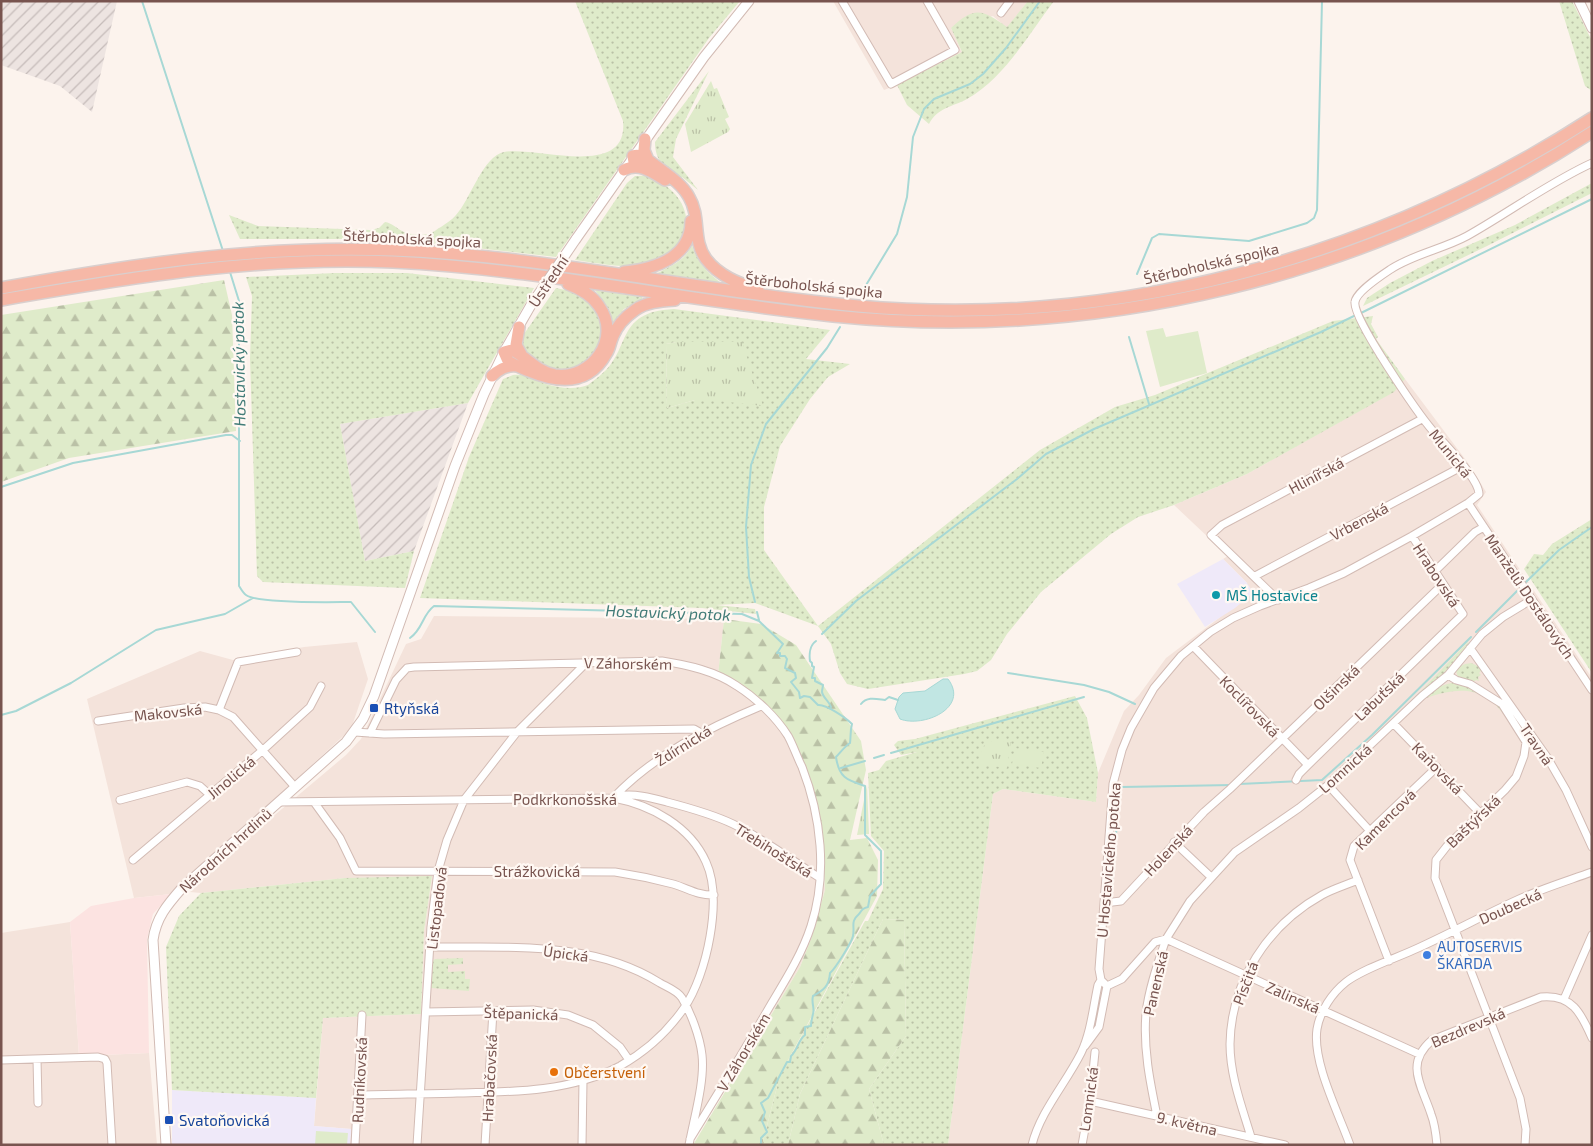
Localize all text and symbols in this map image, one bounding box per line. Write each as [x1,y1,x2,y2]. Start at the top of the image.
street label: Štěrboholská spojka [342,225,481,252]
street label: Štěrboholská spojka [1142,239,1281,288]
street label: Ústřední [524,251,572,310]
street label: Štěrboholská spojka [744,269,884,302]
water label: Hostavický potok [227,301,250,427]
street label: Munická [1426,425,1476,481]
street label: Hlinířská [1285,453,1347,497]
street label: Vrbenská [1327,498,1391,544]
street label: Manželů Dostálových [1481,530,1579,662]
street label: Hrabovská [1410,540,1464,610]
place label: MŠ Hostavice [1226,586,1318,604]
marker: MŠ Hostavice [1210,589,1222,601]
water label: Hostavický potok [605,600,731,625]
street label: V Záhorském [584,653,672,673]
street label: Olšinská [1309,660,1363,714]
street label: Labuťská [1350,668,1408,724]
street label: Koclířovská [1216,672,1284,740]
street label: Makovská [133,699,203,725]
place label: Rtyňská [384,699,439,717]
marker: Rtyňská [368,702,380,714]
street label: Travná [1517,720,1557,768]
street label: Ždírnická [652,721,714,769]
street label: Kaňovská [1409,738,1467,798]
street label: Lomnická [1315,740,1375,796]
street label: Jinolická [203,752,259,802]
street label: U Hostavického potoka [1092,782,1124,938]
street label: Kamencová [1351,785,1419,853]
street label: Podkrkonošská [513,790,617,808]
street label: Baštýřská [1442,791,1504,851]
street label: Národních hrdinů [175,804,275,896]
street label: Třebihošťská [732,819,816,881]
street label: Holenská [1140,821,1196,879]
street label: Strážkovická [494,862,580,880]
street label: Listopadová [422,866,450,950]
street label: Doubecká [1476,884,1544,928]
place label: AUTOSERVIS ŠKARDA [1437,937,1522,972]
street label: Úpická [542,941,590,965]
street label: Panenská [1139,949,1171,1017]
marker: AUTOSERVIS ŠKARDA [1421,949,1433,961]
street label: Písčitá [1228,959,1262,1007]
street label: Zalinská [1263,977,1323,1017]
street label: Štěpanická [483,1003,559,1023]
street label: Bezdrevská [1428,1003,1508,1051]
street label: V Záhorském [713,1010,773,1094]
street label: Hrabačovská [478,1034,500,1122]
street label: Rudníkovská [348,1037,370,1123]
place label: Občerstvení [564,1063,647,1081]
marker: Občerstvení [548,1066,560,1078]
street label: Lomnická [1075,1066,1101,1132]
street label: 9. května [1155,1107,1219,1139]
place label: Svatoňovická [179,1111,270,1129]
marker: Svatoňovická [163,1114,175,1126]

